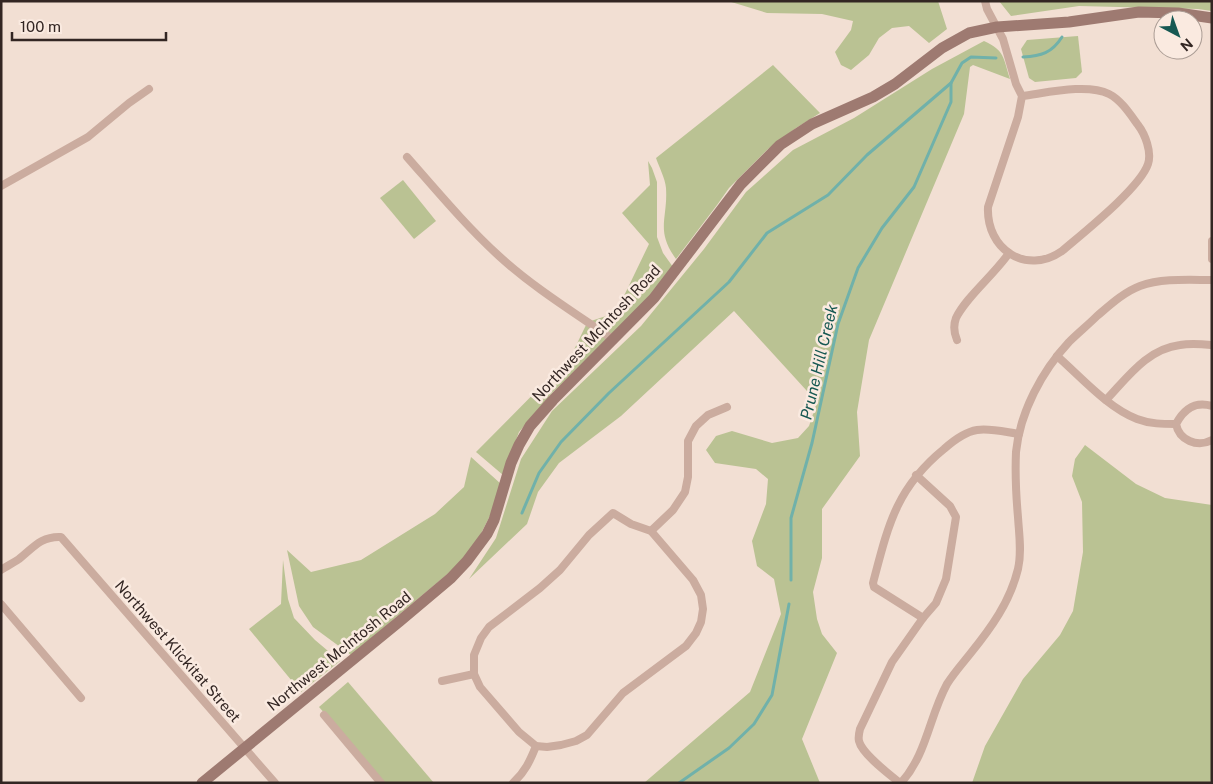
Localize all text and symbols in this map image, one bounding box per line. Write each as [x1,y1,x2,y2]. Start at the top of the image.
scale bar [12,10,166,42]
north arrow [1153,10,1203,60]
text: 100 m [20,18,61,35]
text: N [1177,35,1196,54]
street label: Northwest McIntosh Road [528,261,664,405]
water label: Prune Hill Creek [796,302,842,422]
street label: Northwest Klickitat Street [112,577,244,725]
street label: Northwest McIntosh Road [264,588,414,714]

